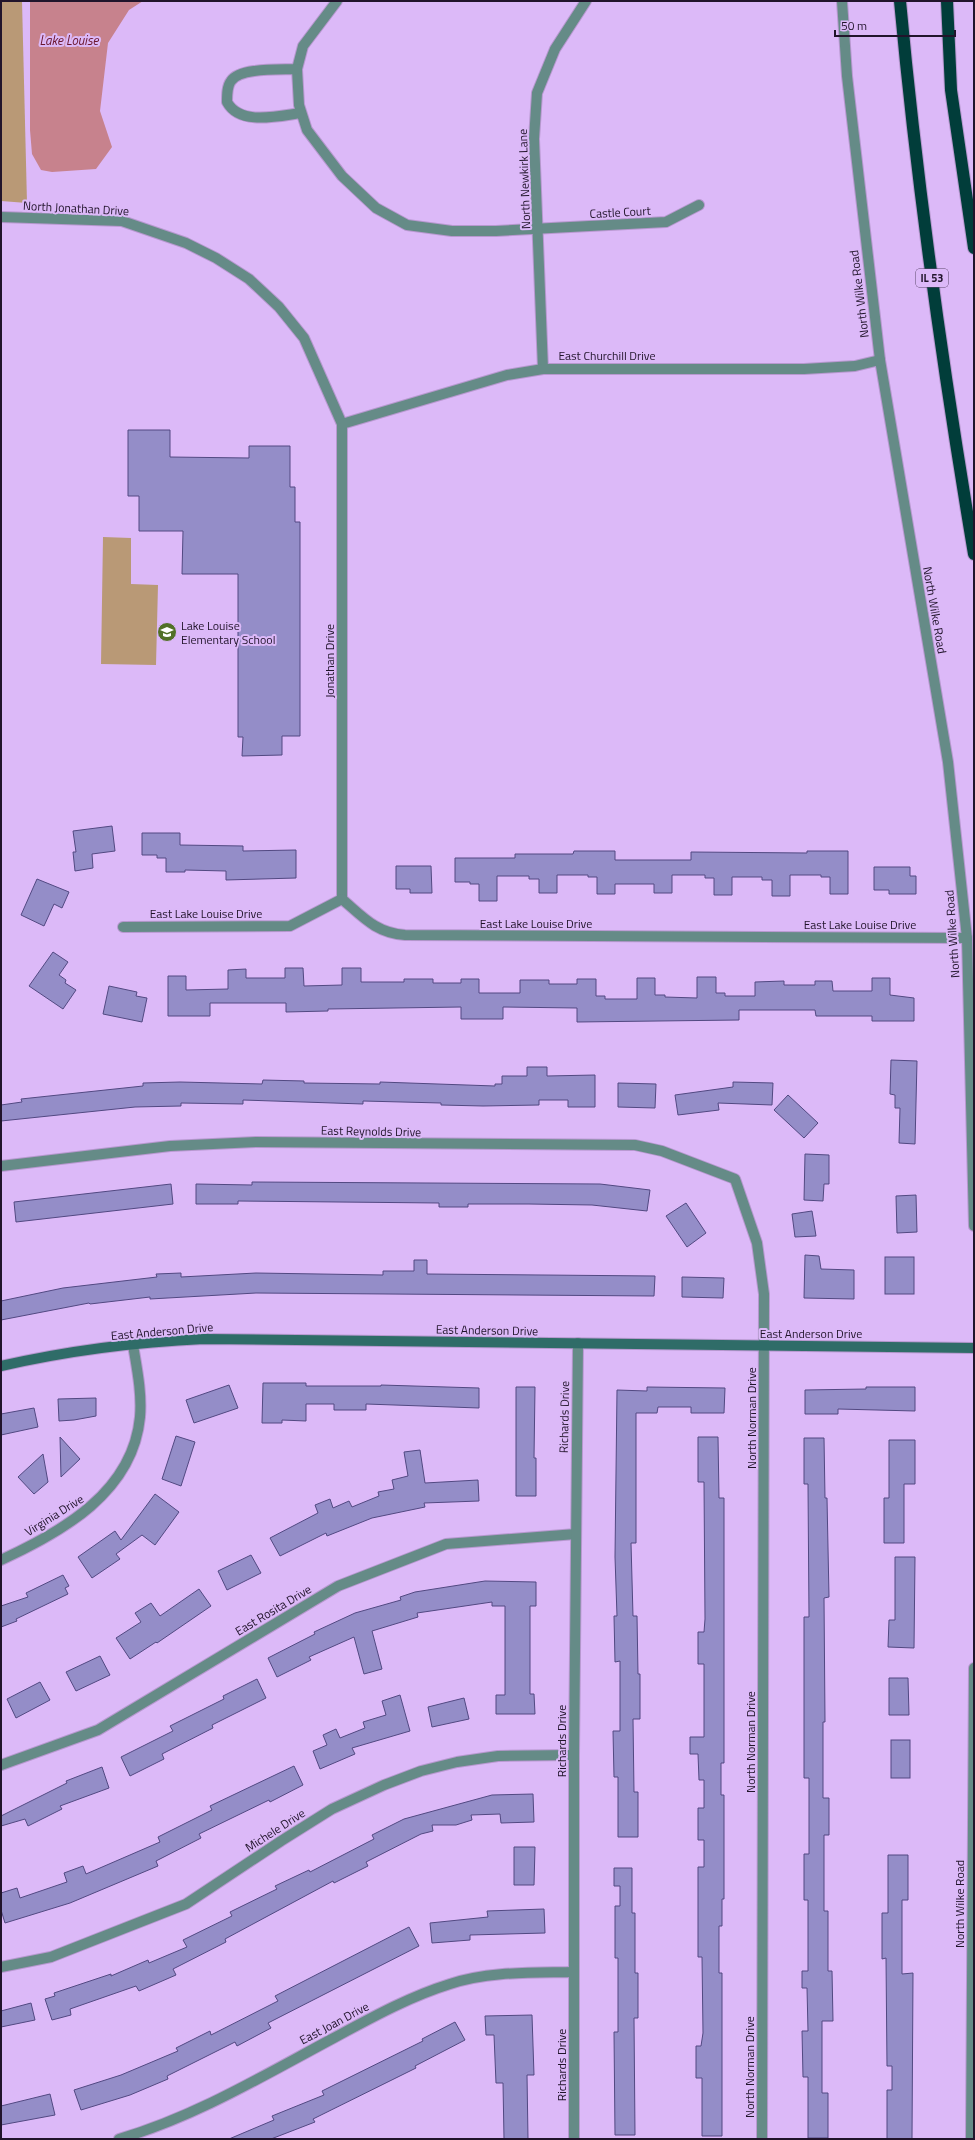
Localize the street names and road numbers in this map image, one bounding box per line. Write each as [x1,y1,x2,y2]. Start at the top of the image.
street label: North Newkirk Lane [513,129,535,229]
street label: North Jonathan Drive [23,196,129,220]
street label: Castle Court [589,201,652,223]
street label: North Wilke Road [844,249,874,339]
road number: IL 53 [916,269,948,287]
street label: East Churchill Drive [558,346,656,365]
street label: North Wilke Road [918,565,952,655]
street label: Jonathan Drive [320,624,339,698]
street label: North Wilke Road [939,889,965,979]
street label: East Lake Louise Drive [150,904,262,923]
street label: East Lake Louise Drive [480,914,592,933]
street label: East Lake Louise Drive [804,915,916,934]
street label: East Reynolds Drive [321,1121,421,1141]
street label: East Anderson Drive [110,1317,214,1345]
street label: East Anderson Drive [436,1320,538,1340]
street label: East Anderson Drive [760,1324,862,1343]
street label: North Norman Drive [742,1367,761,1469]
street label: Richards Drive [554,1381,574,1453]
street label: Virginia Drive [21,1489,87,1541]
street label: East Rosita Drive [231,1580,315,1640]
street label: North Norman Drive [741,1691,760,1793]
street label: Richards Drive [552,1705,571,1777]
street label: Michele Drive [241,1803,309,1857]
street label: North Wilke Road [950,1860,969,1948]
street label: East Joan Drive [296,1997,372,2049]
street label: North Norman Drive [740,2016,759,2118]
street label: Richards Drive [552,2029,571,2101]

